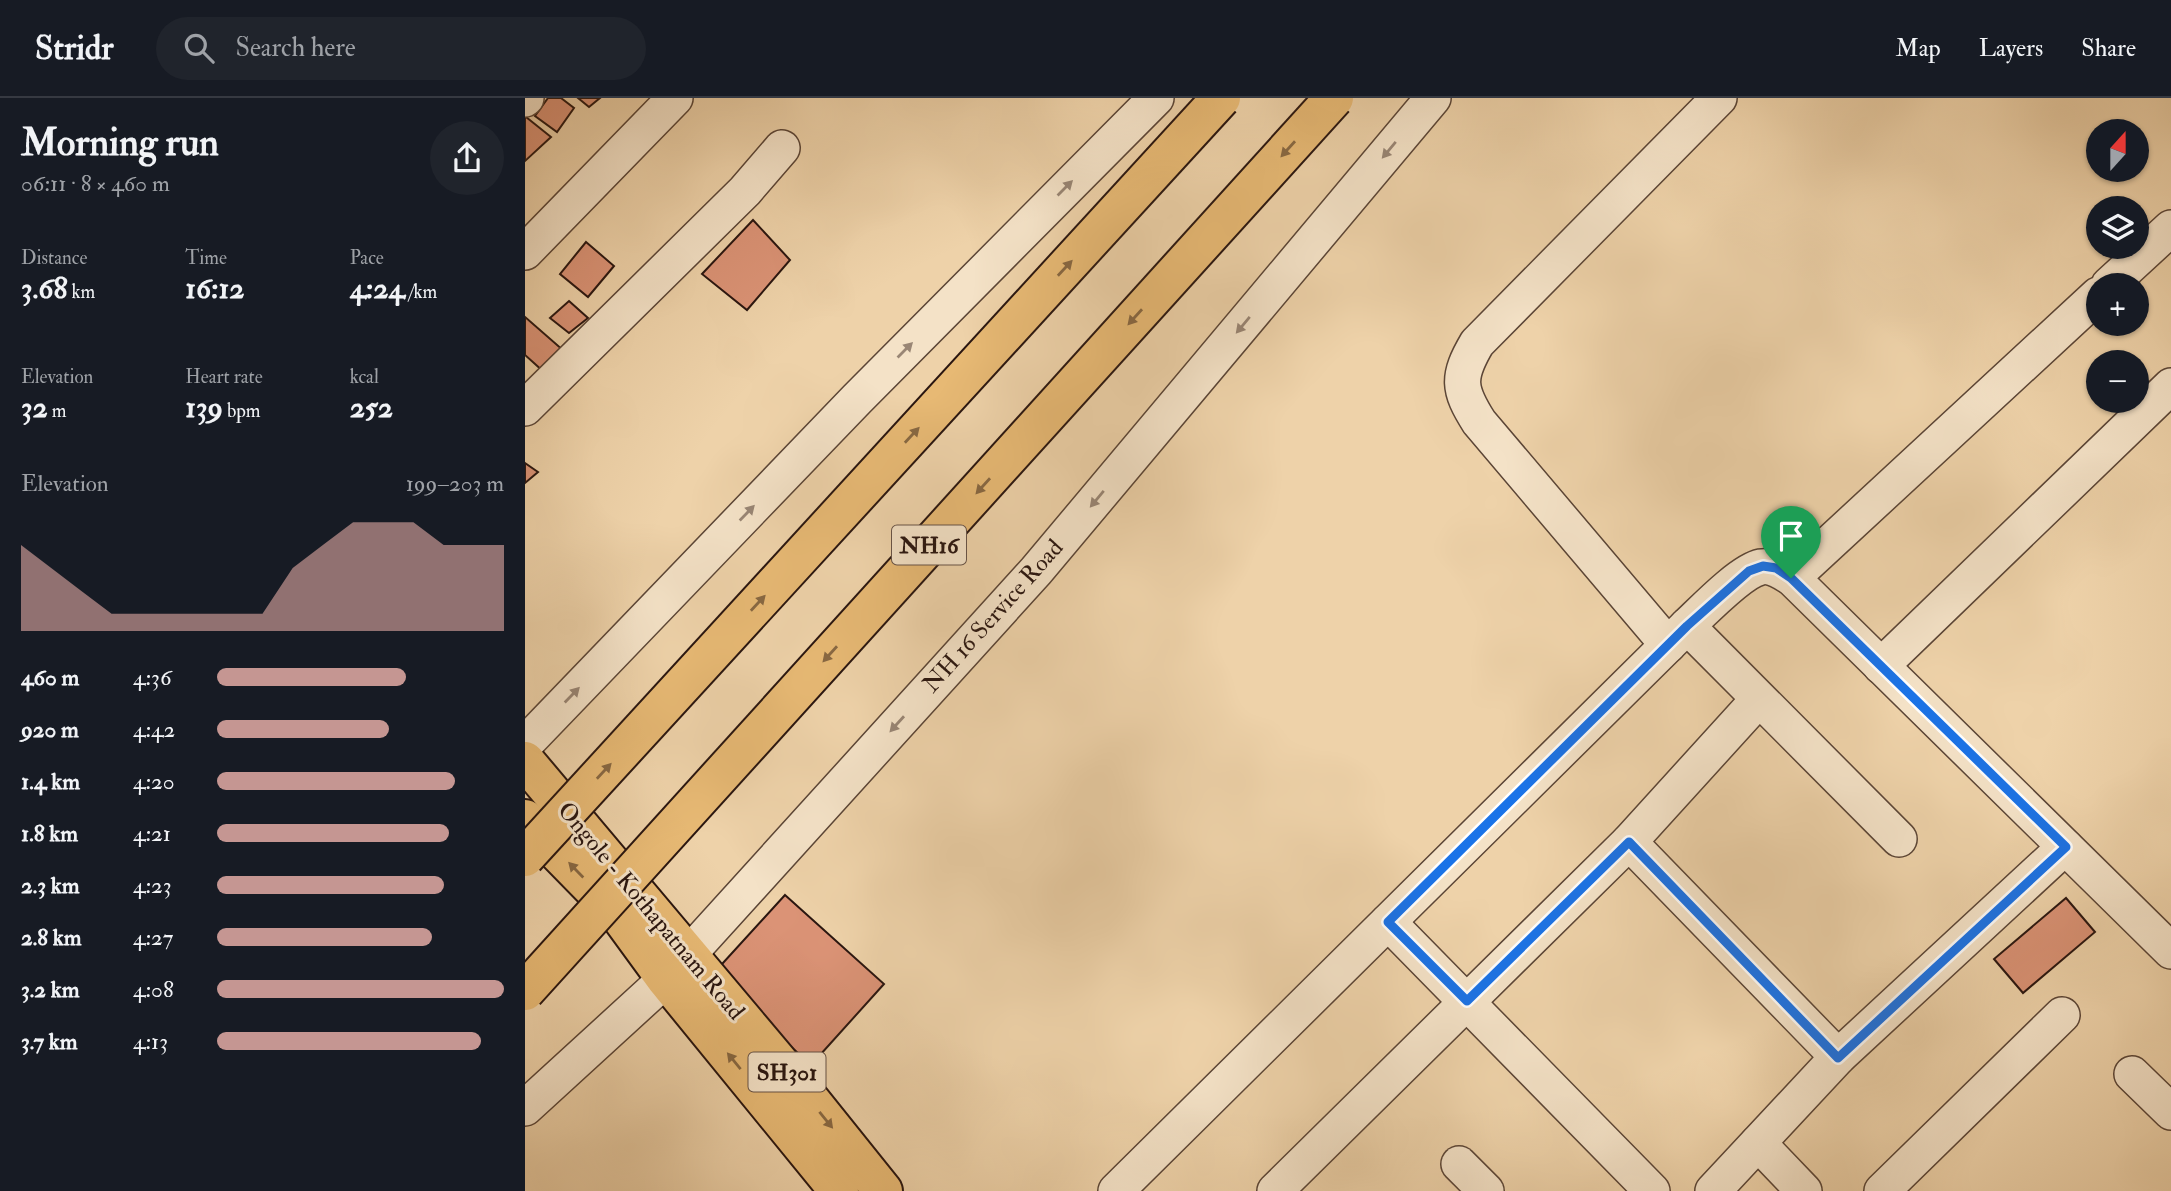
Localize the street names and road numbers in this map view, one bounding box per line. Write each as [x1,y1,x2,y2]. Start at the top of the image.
road number: NH16 [892,526,966,564]
street label: NH 16 Service Road [916,533,1070,699]
street label: Ongole - Kothapatnam Road [551,796,752,1027]
road number: SH301 [749,1052,825,1091]

